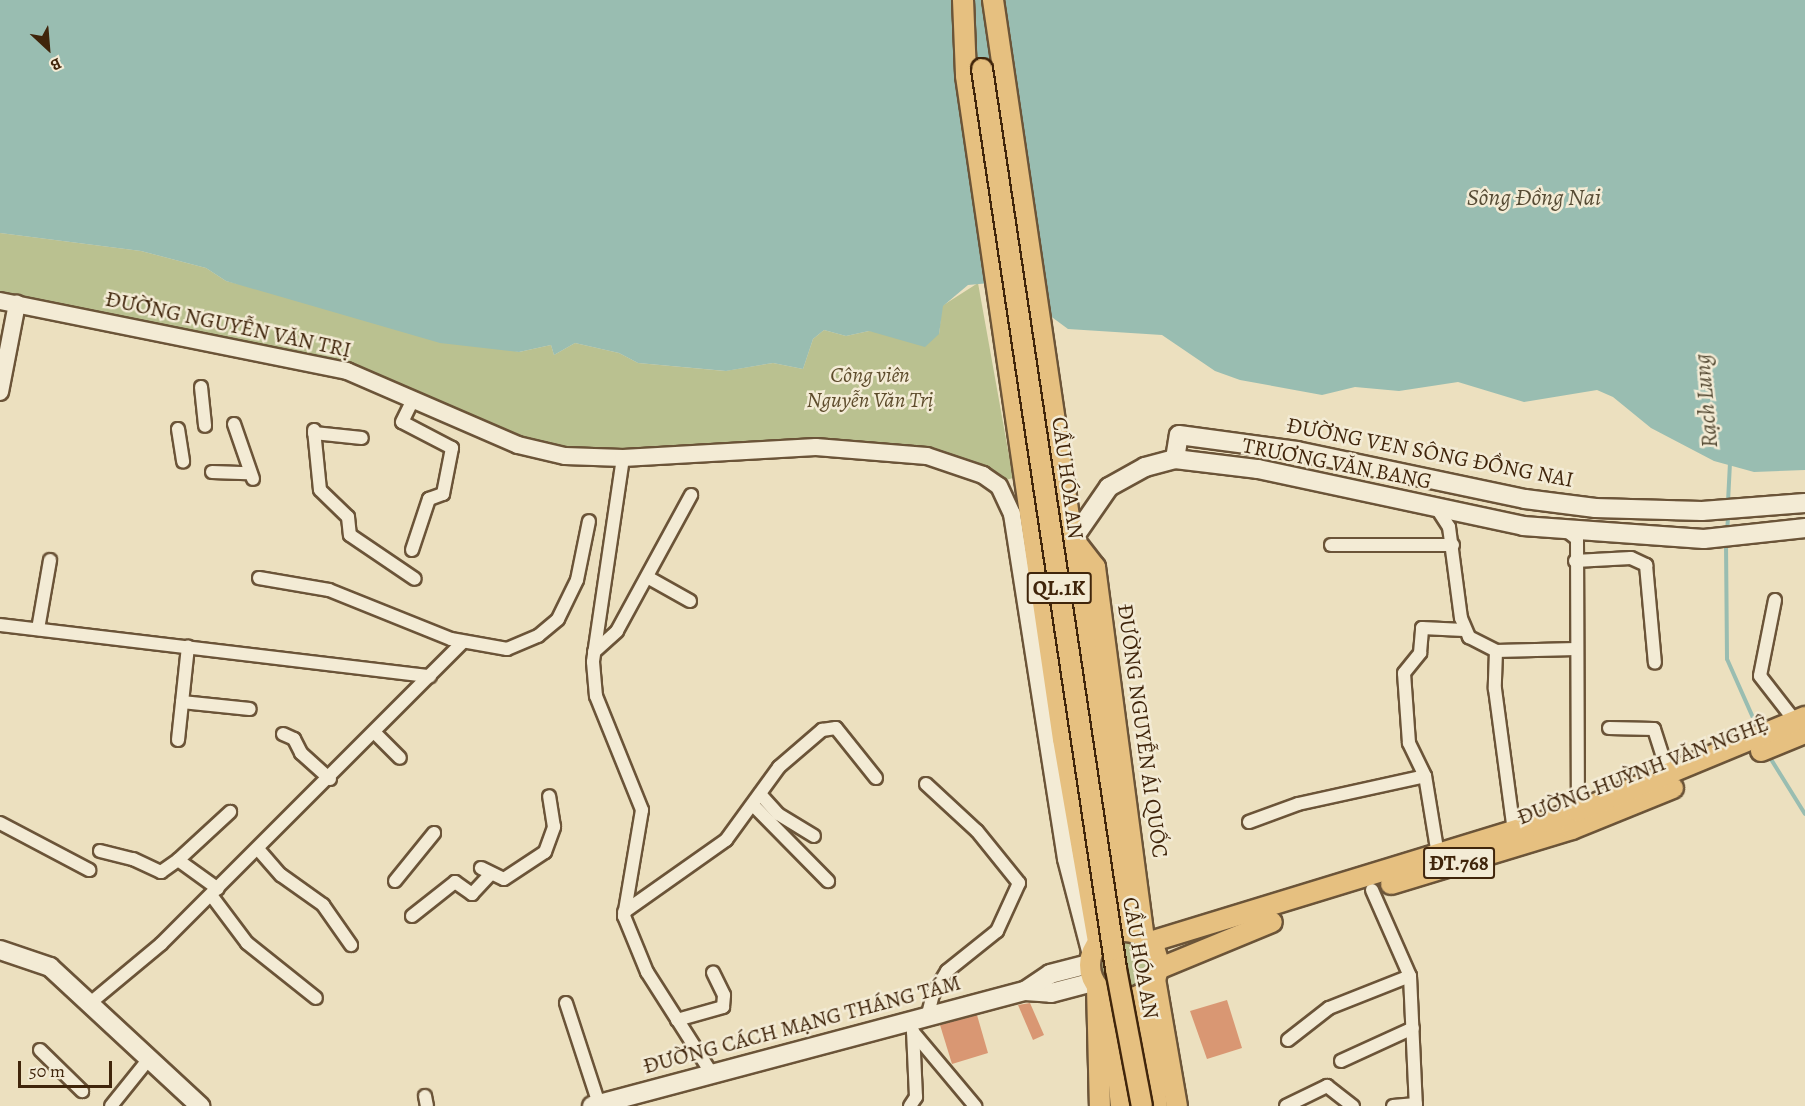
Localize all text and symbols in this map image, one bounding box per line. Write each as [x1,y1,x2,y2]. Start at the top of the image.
north arrow [18,18,78,78]
text: B [47,52,65,76]
water label: Sông Đồng Nai [1467,184,1601,212]
street label: ĐƯỜNG NGUYỄN VĂN TRỊ [103,286,353,364]
water label: Rạch Lung [1688,353,1724,449]
park label: Công viên Nguyễn Văn Trị [807,362,933,414]
street label: ĐƯỜNG VEN SÔNG ĐỒNG NAI [1284,412,1576,494]
street label: CẦU HÓA AN [1045,415,1089,541]
street label: TRƯƠNG VĂN BANG [1240,433,1434,495]
road number: QL.1K [1026,570,1092,606]
street label: ĐƯỜNG NGUYỄN ÁI QUỐC [1111,602,1173,860]
street label: ĐƯỜNG HUỲNH VĂN NGHỆ [1514,711,1772,831]
road number: ĐT.768 [1423,845,1495,881]
street label: CẦU HÓA AN [1116,895,1164,1021]
street label: ĐƯỜNG CÁCH MẠNG THÁNG TÁM [640,970,964,1080]
scale bar [21,1049,116,1087]
text: 50 m [29,1059,65,1083]

